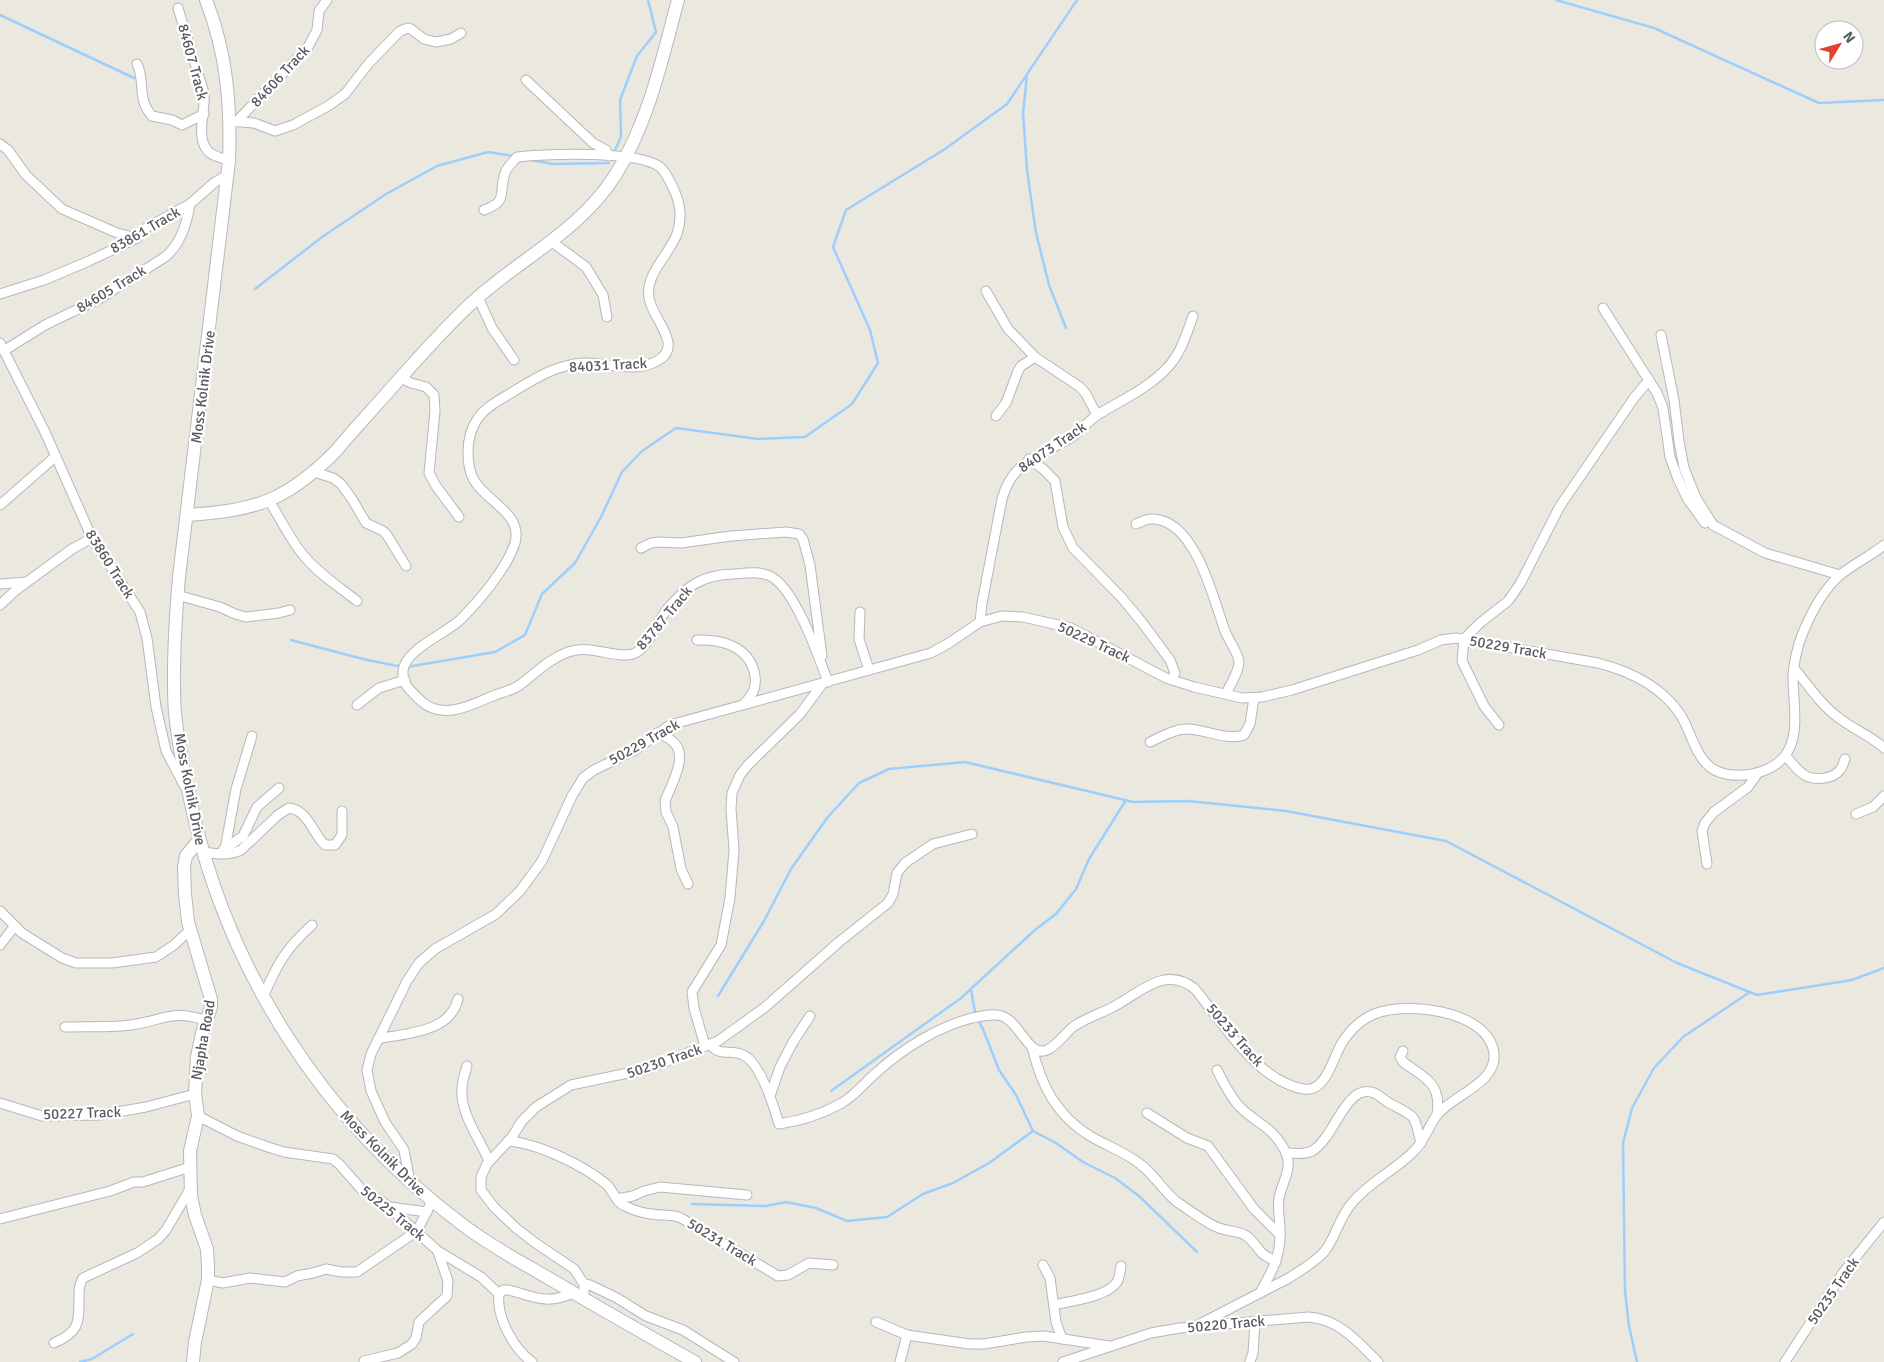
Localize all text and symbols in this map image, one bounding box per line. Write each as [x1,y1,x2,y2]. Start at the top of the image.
north arrow [1814,20,1864,70]
street label: 84607 Track [174,22,212,102]
text: N [1839,28,1859,46]
street label: 84606 Track [247,41,314,111]
street label: 83861 Track [107,202,184,257]
street label: 84605 Track [73,261,149,317]
street label: Moss Kolnik Drive [187,329,219,445]
street label: 84031 Track [569,354,648,376]
street label: 84073 Track [1015,417,1090,476]
street label: 83860 Track [82,526,139,602]
street label: 83787 Track [632,582,696,654]
street label: 50229 Track [1055,617,1134,667]
street label: 50229 Track [1468,631,1548,663]
street label: 50229 Track [606,715,683,769]
street label: Moss Kolnik Drive [170,731,210,847]
street label: Njapha Road [187,998,219,1081]
street label: 50233 Track [1203,1000,1268,1071]
street label: 50230 Track [624,1040,704,1082]
street label: 50227 Track [43,1103,122,1123]
street label: Moss Kolnik Drive [336,1106,430,1200]
street label: 50225 Track [357,1181,429,1245]
street label: 50231 Track [684,1214,760,1270]
street label: 50235 Track [1803,1254,1863,1328]
street label: 50220 Track [1186,1312,1266,1336]

